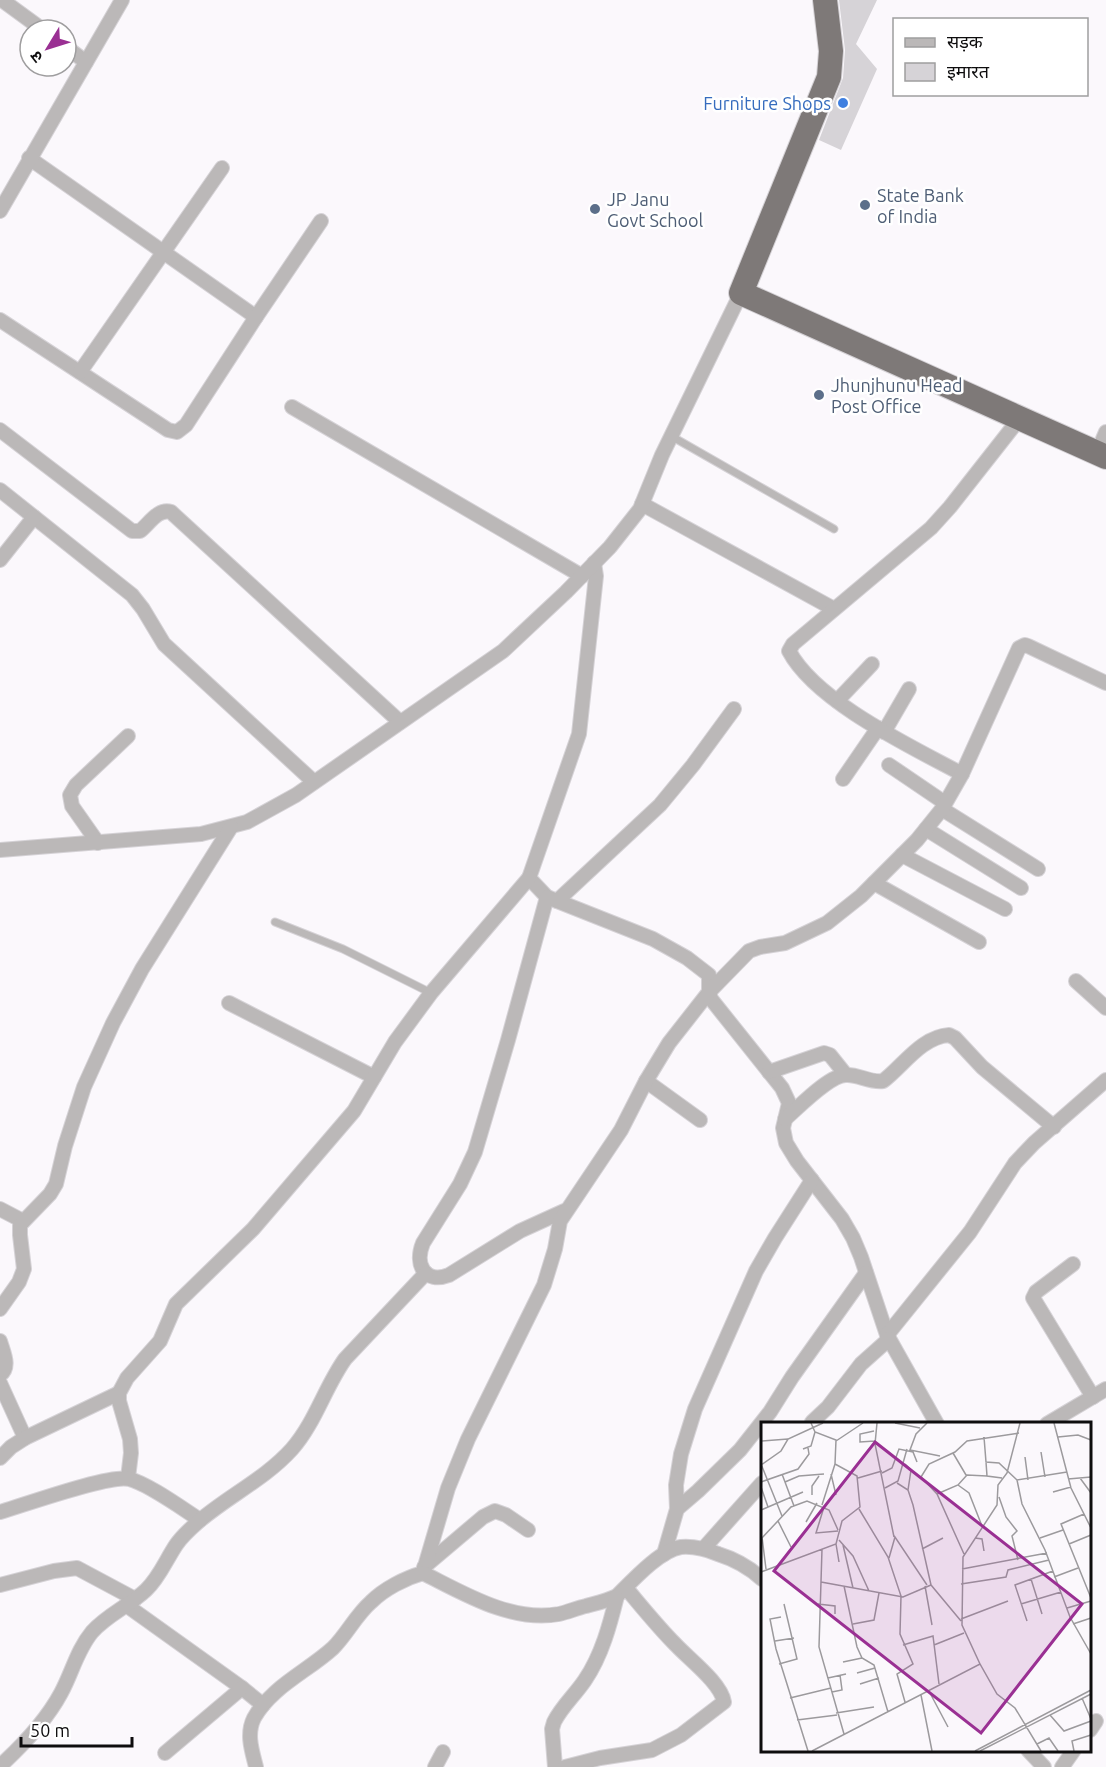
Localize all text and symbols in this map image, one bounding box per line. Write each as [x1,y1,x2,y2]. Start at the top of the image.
north arrow [18,18,78,78]
legend [893,18,1088,96]
text: सड़क [947,31,984,52]
text: उ [26,48,46,66]
text: इमारत [947,61,990,81]
place label: Furniture Shops [703,93,831,113]
marker: Furniture Shops [836,96,850,110]
place label: State Bank of India [877,185,964,226]
place label: JP Janu Govt School [607,189,704,230]
marker: State Bank of India [858,198,872,212]
marker: JP Janu Govt School [588,202,602,216]
place label: Jhunjhunu Head Post Office [831,375,963,416]
marker: Jhunjhunu Head Post Office [812,388,826,402]
inset map [761,1422,1091,1752]
scale bar [21,1710,132,1748]
text: 50 m [30,1720,70,1740]

